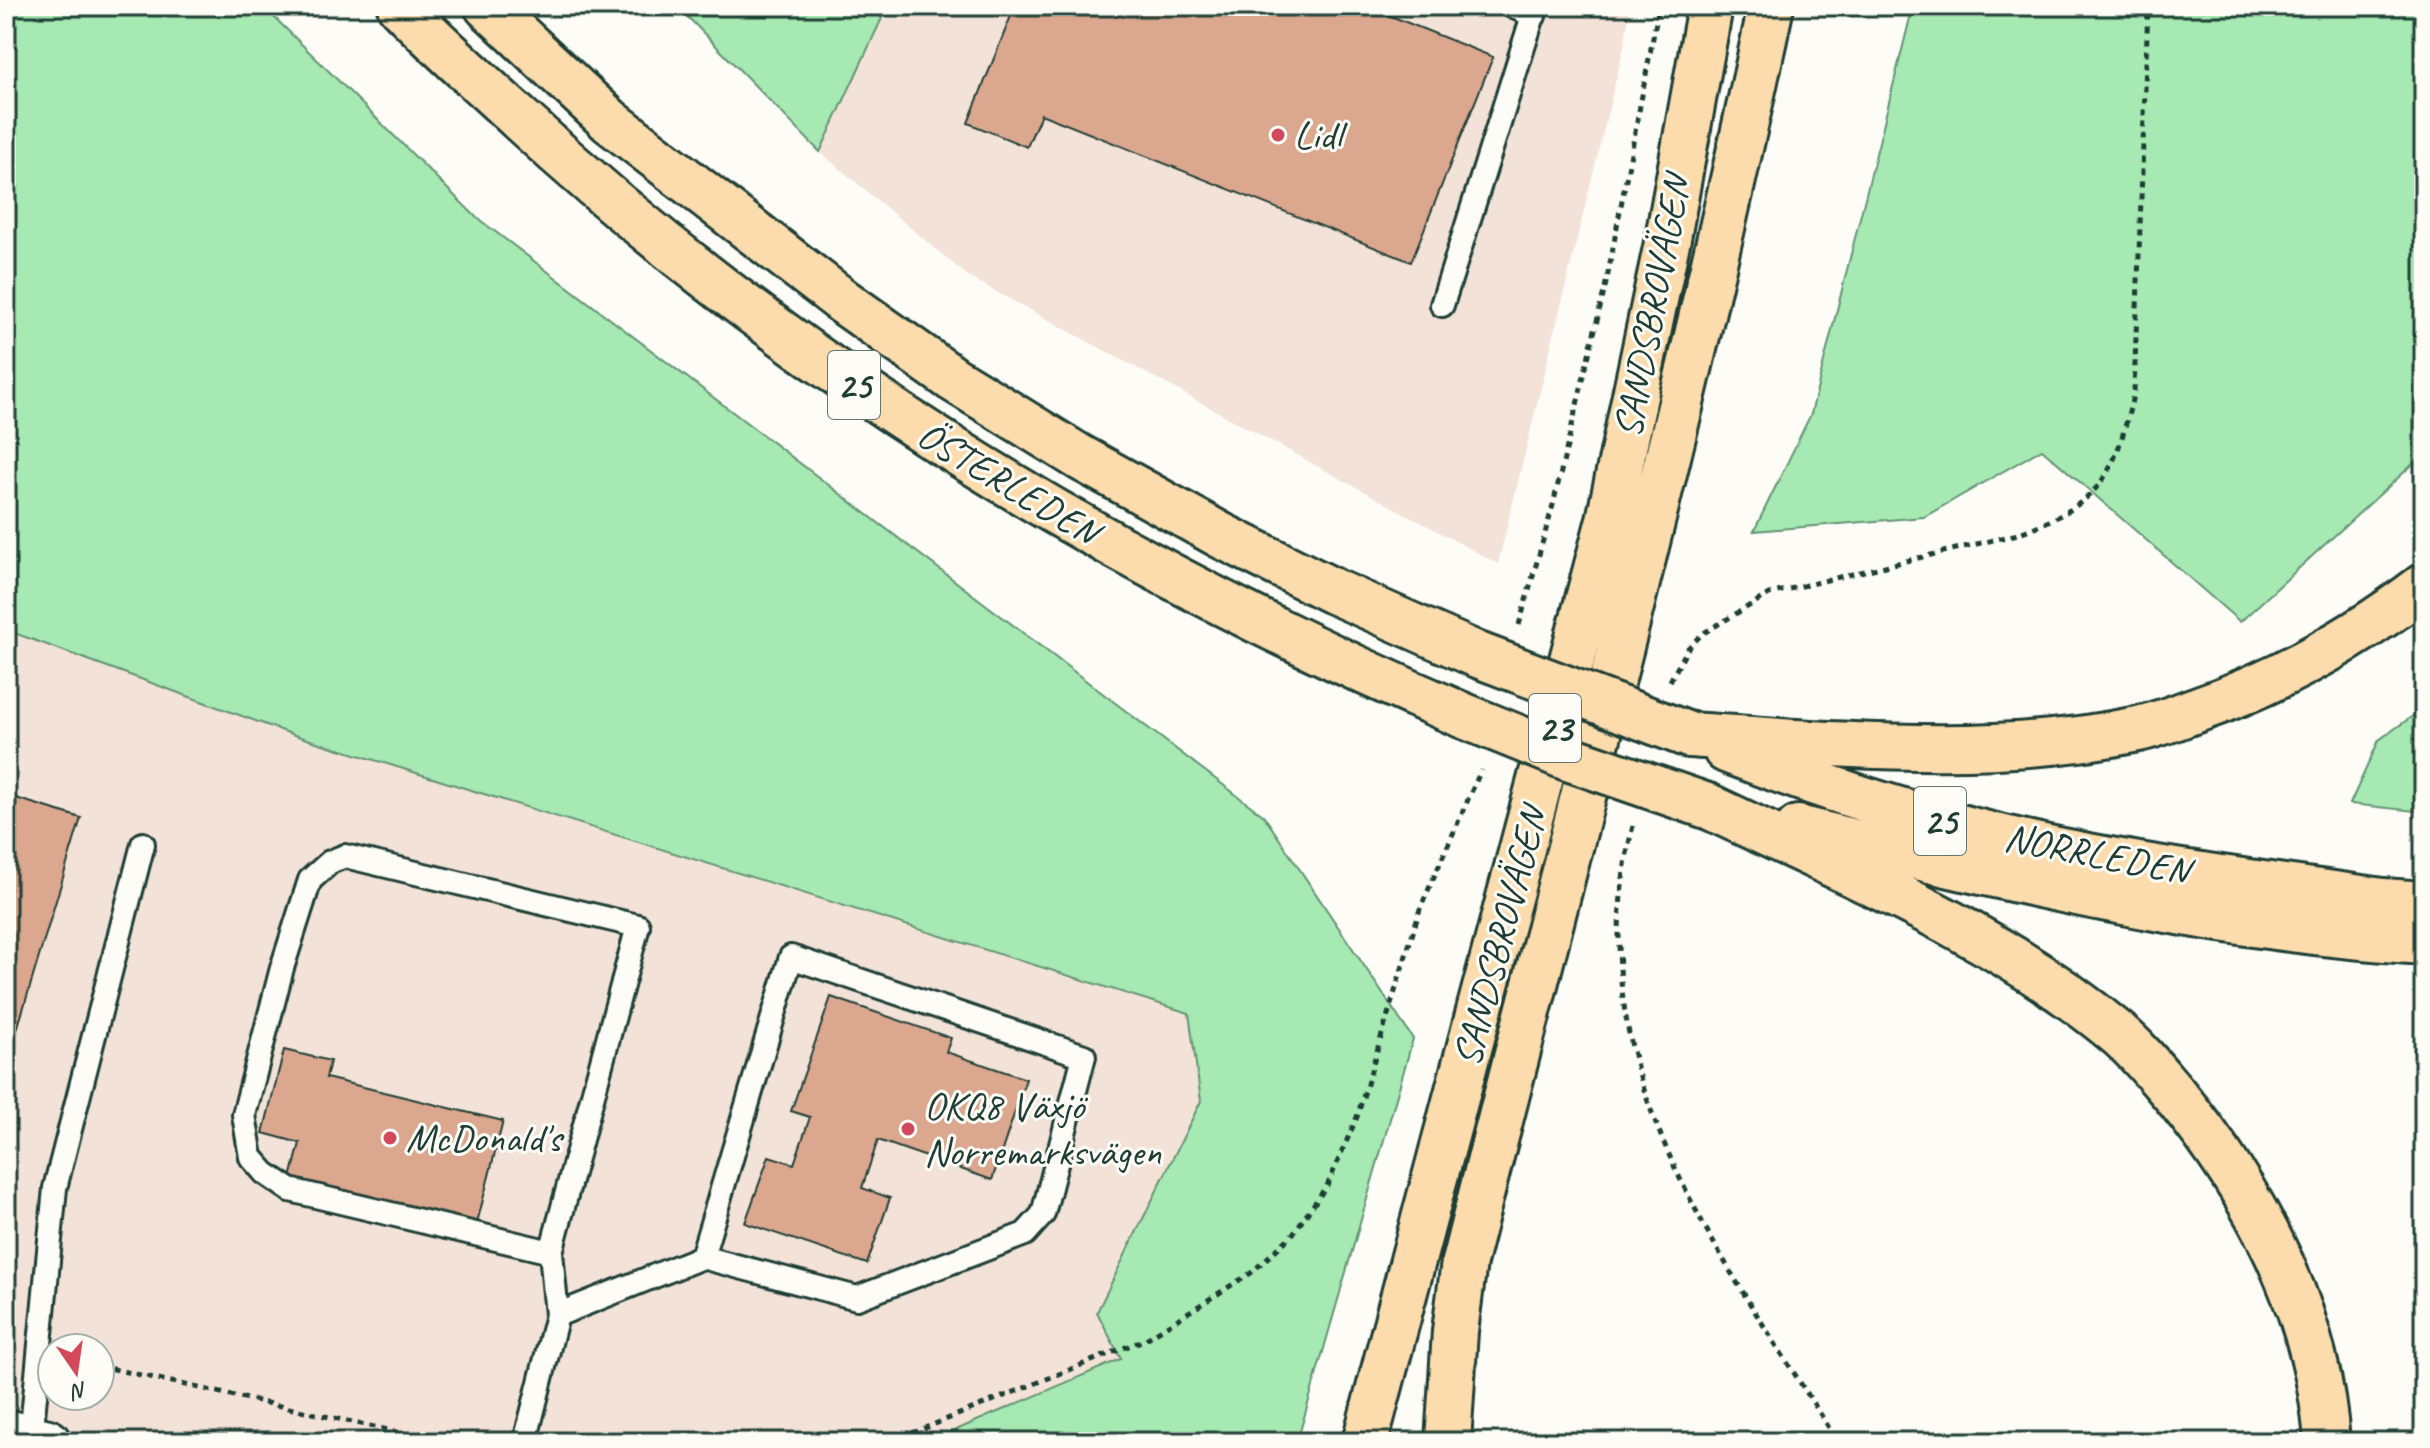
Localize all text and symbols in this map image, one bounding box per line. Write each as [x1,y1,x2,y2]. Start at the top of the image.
place label: Lidl [1294,110,1348,160]
marker: Lidl [1269,126,1287,144]
street label: SANDSBROVÄGEN [1602,167,1703,442]
road number: 25 [828,351,880,419]
street label: ÖSTERLEDEN [908,409,1112,559]
road number: 23 [1529,694,1581,762]
road number: 25 [1914,787,1966,855]
street label: SANDSBROVÄGEN [1442,797,1560,1072]
street label: NORRLEDEN [2000,812,2199,897]
place label: OKQ8 Växjö Norremarksvägen [924,1081,1162,1177]
place label: McDonald's [406,1113,564,1163]
marker: OKQ8 Växjö Norremarksvägen [899,1120,917,1138]
marker: McDonald's [381,1129,399,1147]
north arrow [36,1332,116,1412]
text: N [67,1375,90,1406]

